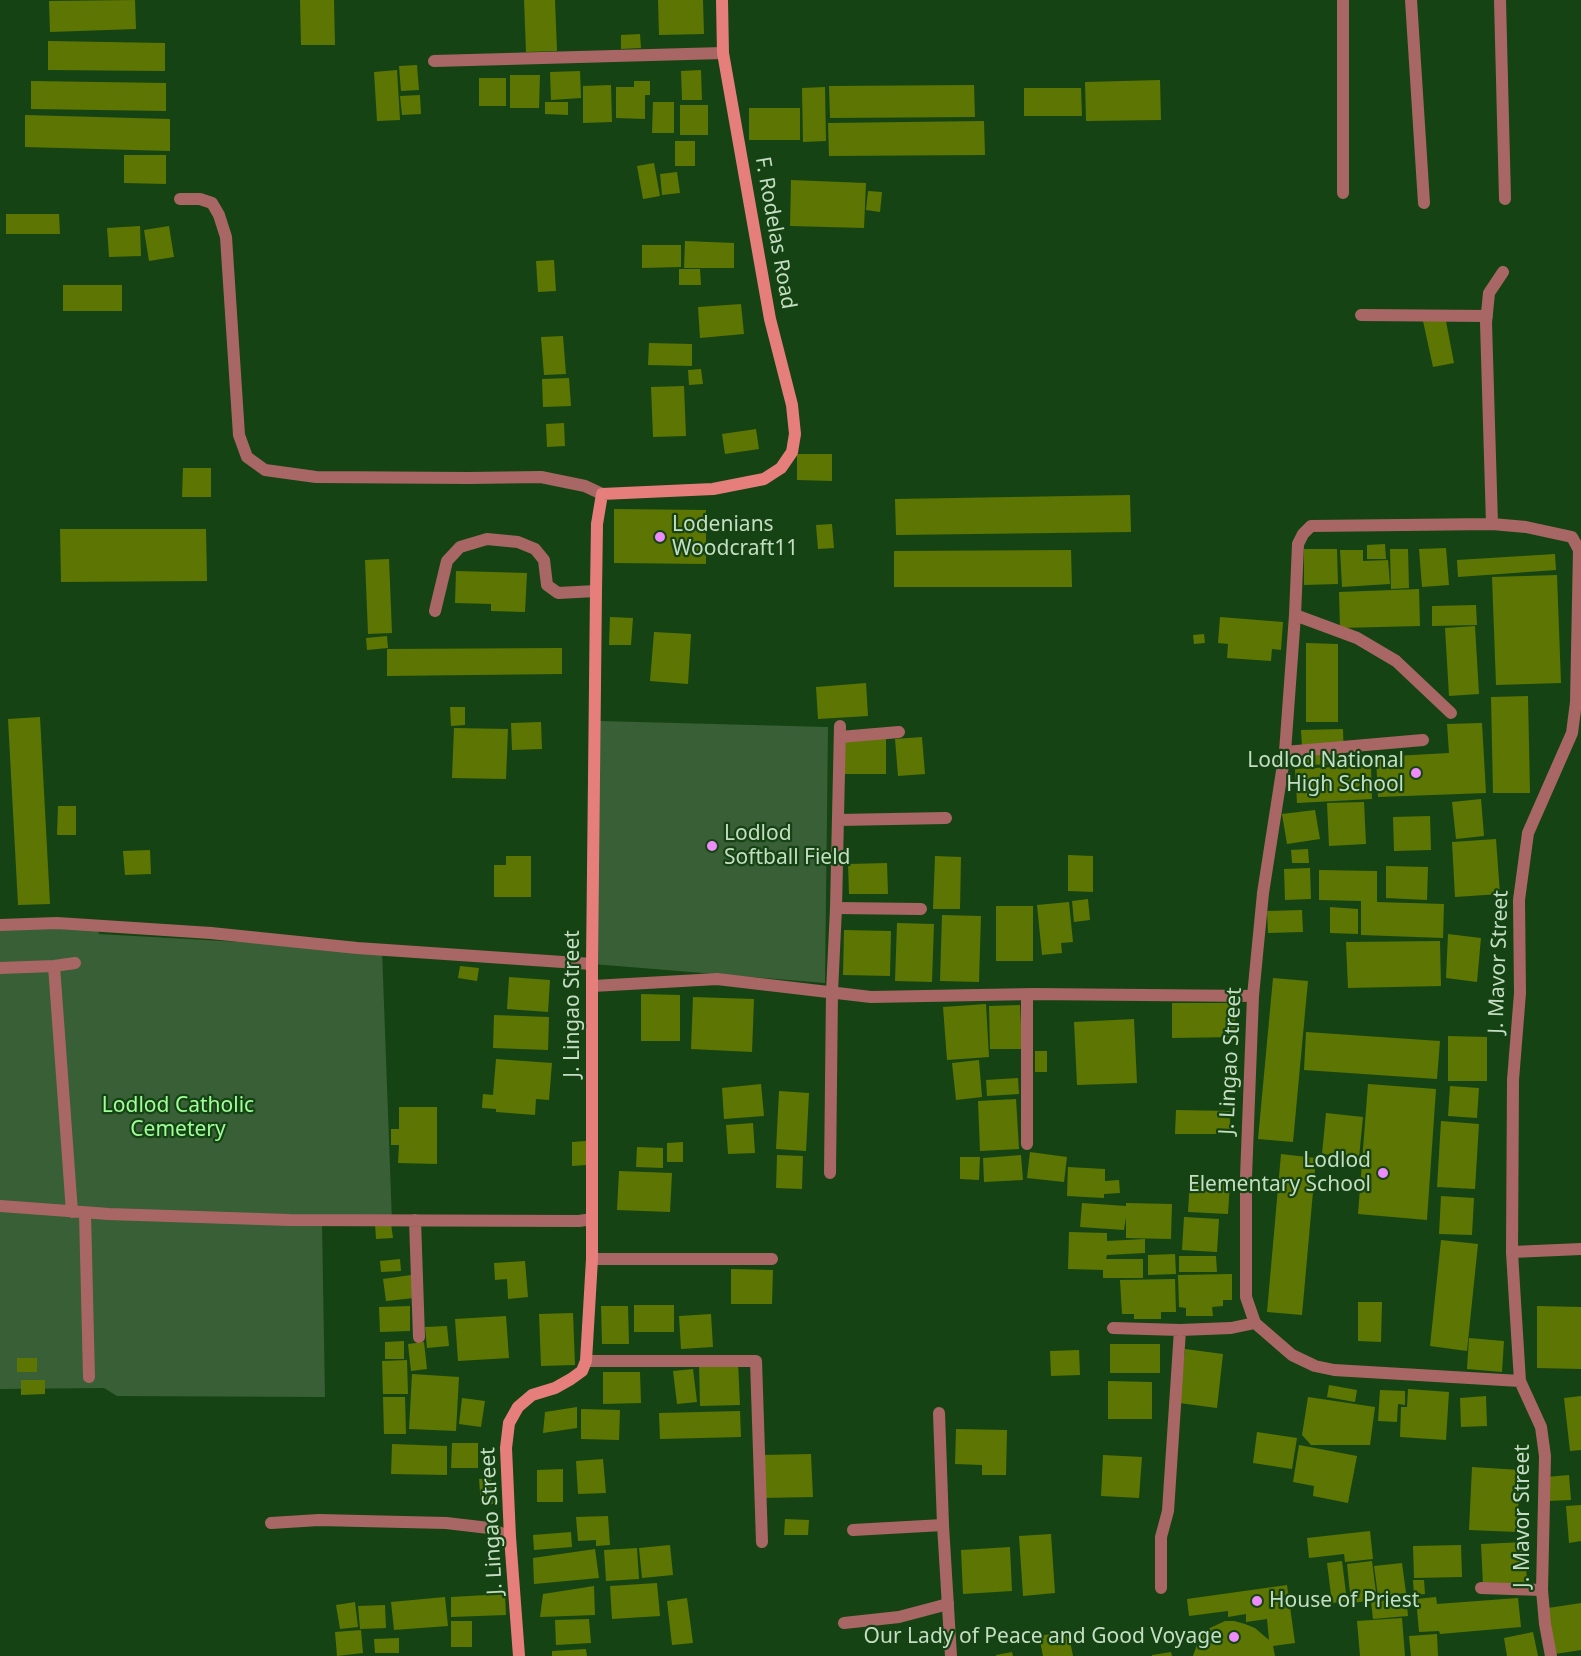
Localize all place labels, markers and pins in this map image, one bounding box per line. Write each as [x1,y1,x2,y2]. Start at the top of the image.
place label: Lodenians Woodcraft11 [672,512,798,562]
marker: Lodenians Woodcraft11 [653,530,667,544]
place label: Lodlod National High School [1247,748,1404,798]
marker: Lodlod National High School [1409,766,1423,780]
place label: Lodlod Softball Field [724,821,851,871]
marker: Lodlod Softball Field [705,839,719,853]
place label: Lodlod Elementary School [1188,1148,1371,1198]
marker: Lodlod Elementary School [1376,1166,1390,1180]
place label: House of Priest [1269,1588,1419,1614]
marker: House of Priest [1250,1594,1264,1608]
place label: Our Lady of Peace and Good Voyage [864,1624,1222,1650]
marker: Our Lady of Peace and Good Voyage [1227,1630,1241,1644]

